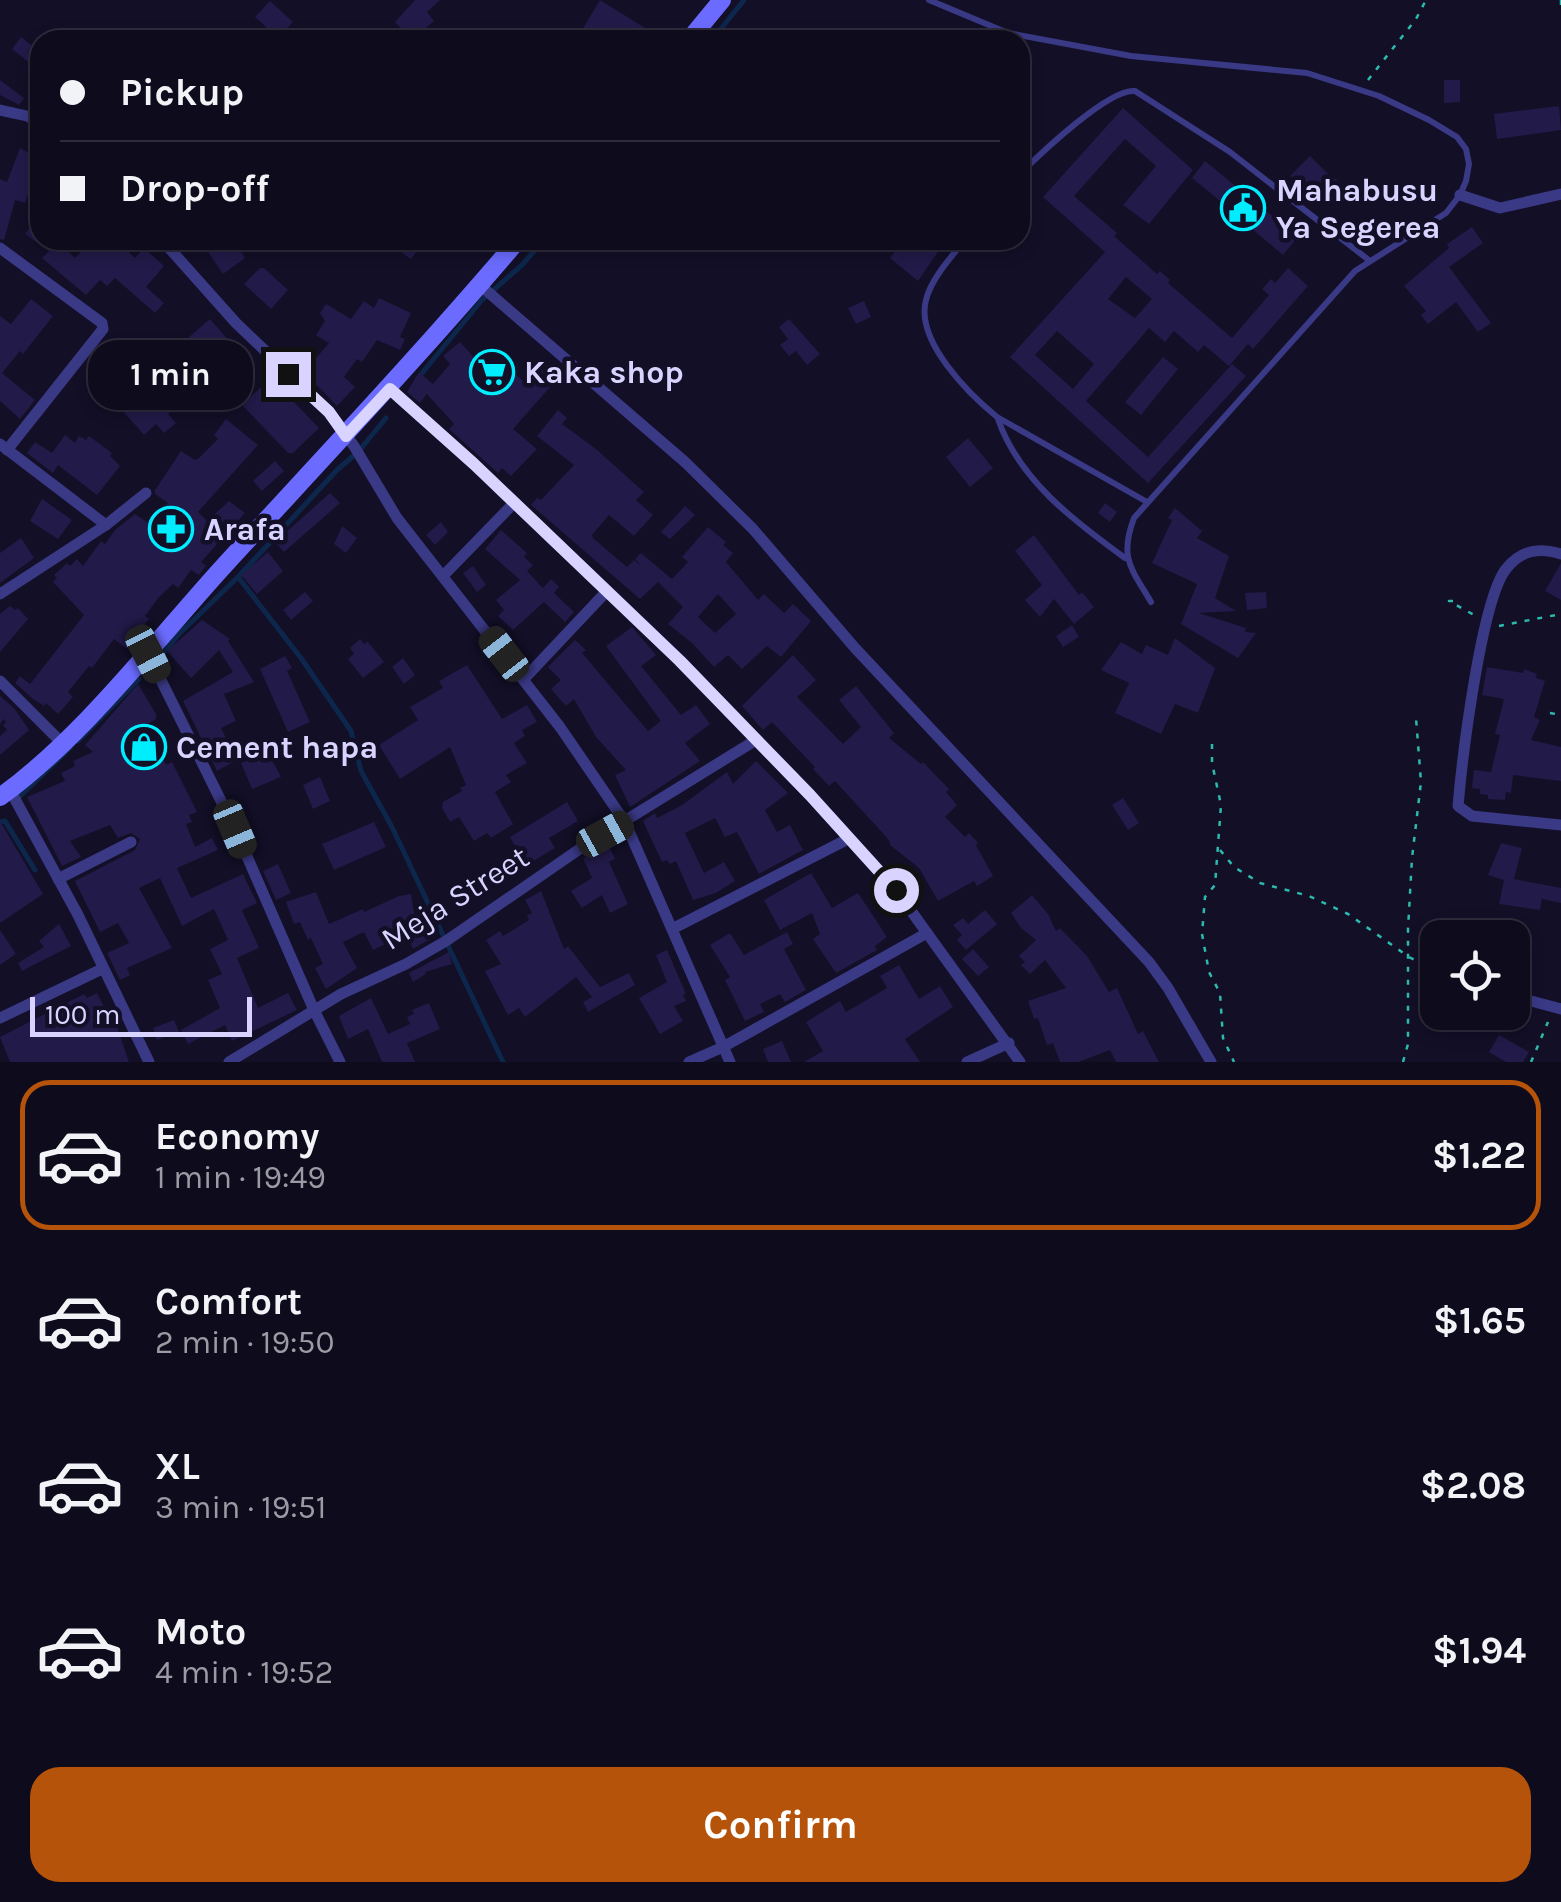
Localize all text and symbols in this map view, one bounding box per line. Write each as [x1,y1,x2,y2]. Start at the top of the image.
text: Pickup [120,70,244,115]
text: Drop-off [120,166,269,211]
place label: Mahabusu Ya Segerea [1276,172,1440,246]
public building icon: Mahabusu Ya Segerea [1220,185,1266,231]
callout: 1 min [88,339,253,409]
supermarket icon: Kaka shop [469,349,515,395]
route end [266,352,311,397]
place label: Kaka shop [524,354,684,391]
text: 1 min [130,356,211,393]
pharmacy icon: Arafa [148,506,194,552]
place label: Arafa [204,511,286,548]
car [121,620,175,688]
car [474,621,534,687]
shop icon: Cement hapa [121,724,167,770]
place label: Cement hapa [176,729,378,766]
car [209,796,261,862]
car [571,806,639,862]
street label: Meja Street [375,838,535,958]
route start [874,868,919,913]
map controls [1420,920,1530,1030]
button: locate [1420,920,1530,1030]
scale bar [30,992,252,1036]
text: 100 m [45,998,120,1031]
icon: car [35,1110,125,1200]
text: Economy [155,1114,319,1159]
text: $1.22 [1432,1133,1526,1178]
text: 1 min · 19:49 [155,1159,326,1196]
icon: car [35,1275,125,1365]
text: Comfort [155,1279,302,1324]
text: $1.65 [1433,1298,1526,1343]
text: 2 min · 19:50 [155,1324,334,1361]
icon: car [35,1440,125,1530]
text: XL [155,1444,200,1489]
text: $2.08 [1420,1463,1526,1508]
text: 3 min · 19:51 [155,1489,326,1526]
icon: car [35,1605,125,1695]
text: Moto [155,1609,246,1654]
text: $1.94 [1432,1628,1526,1673]
text: 4 min · 19:52 [155,1654,333,1691]
button: Confirm [30,1767,1531,1882]

